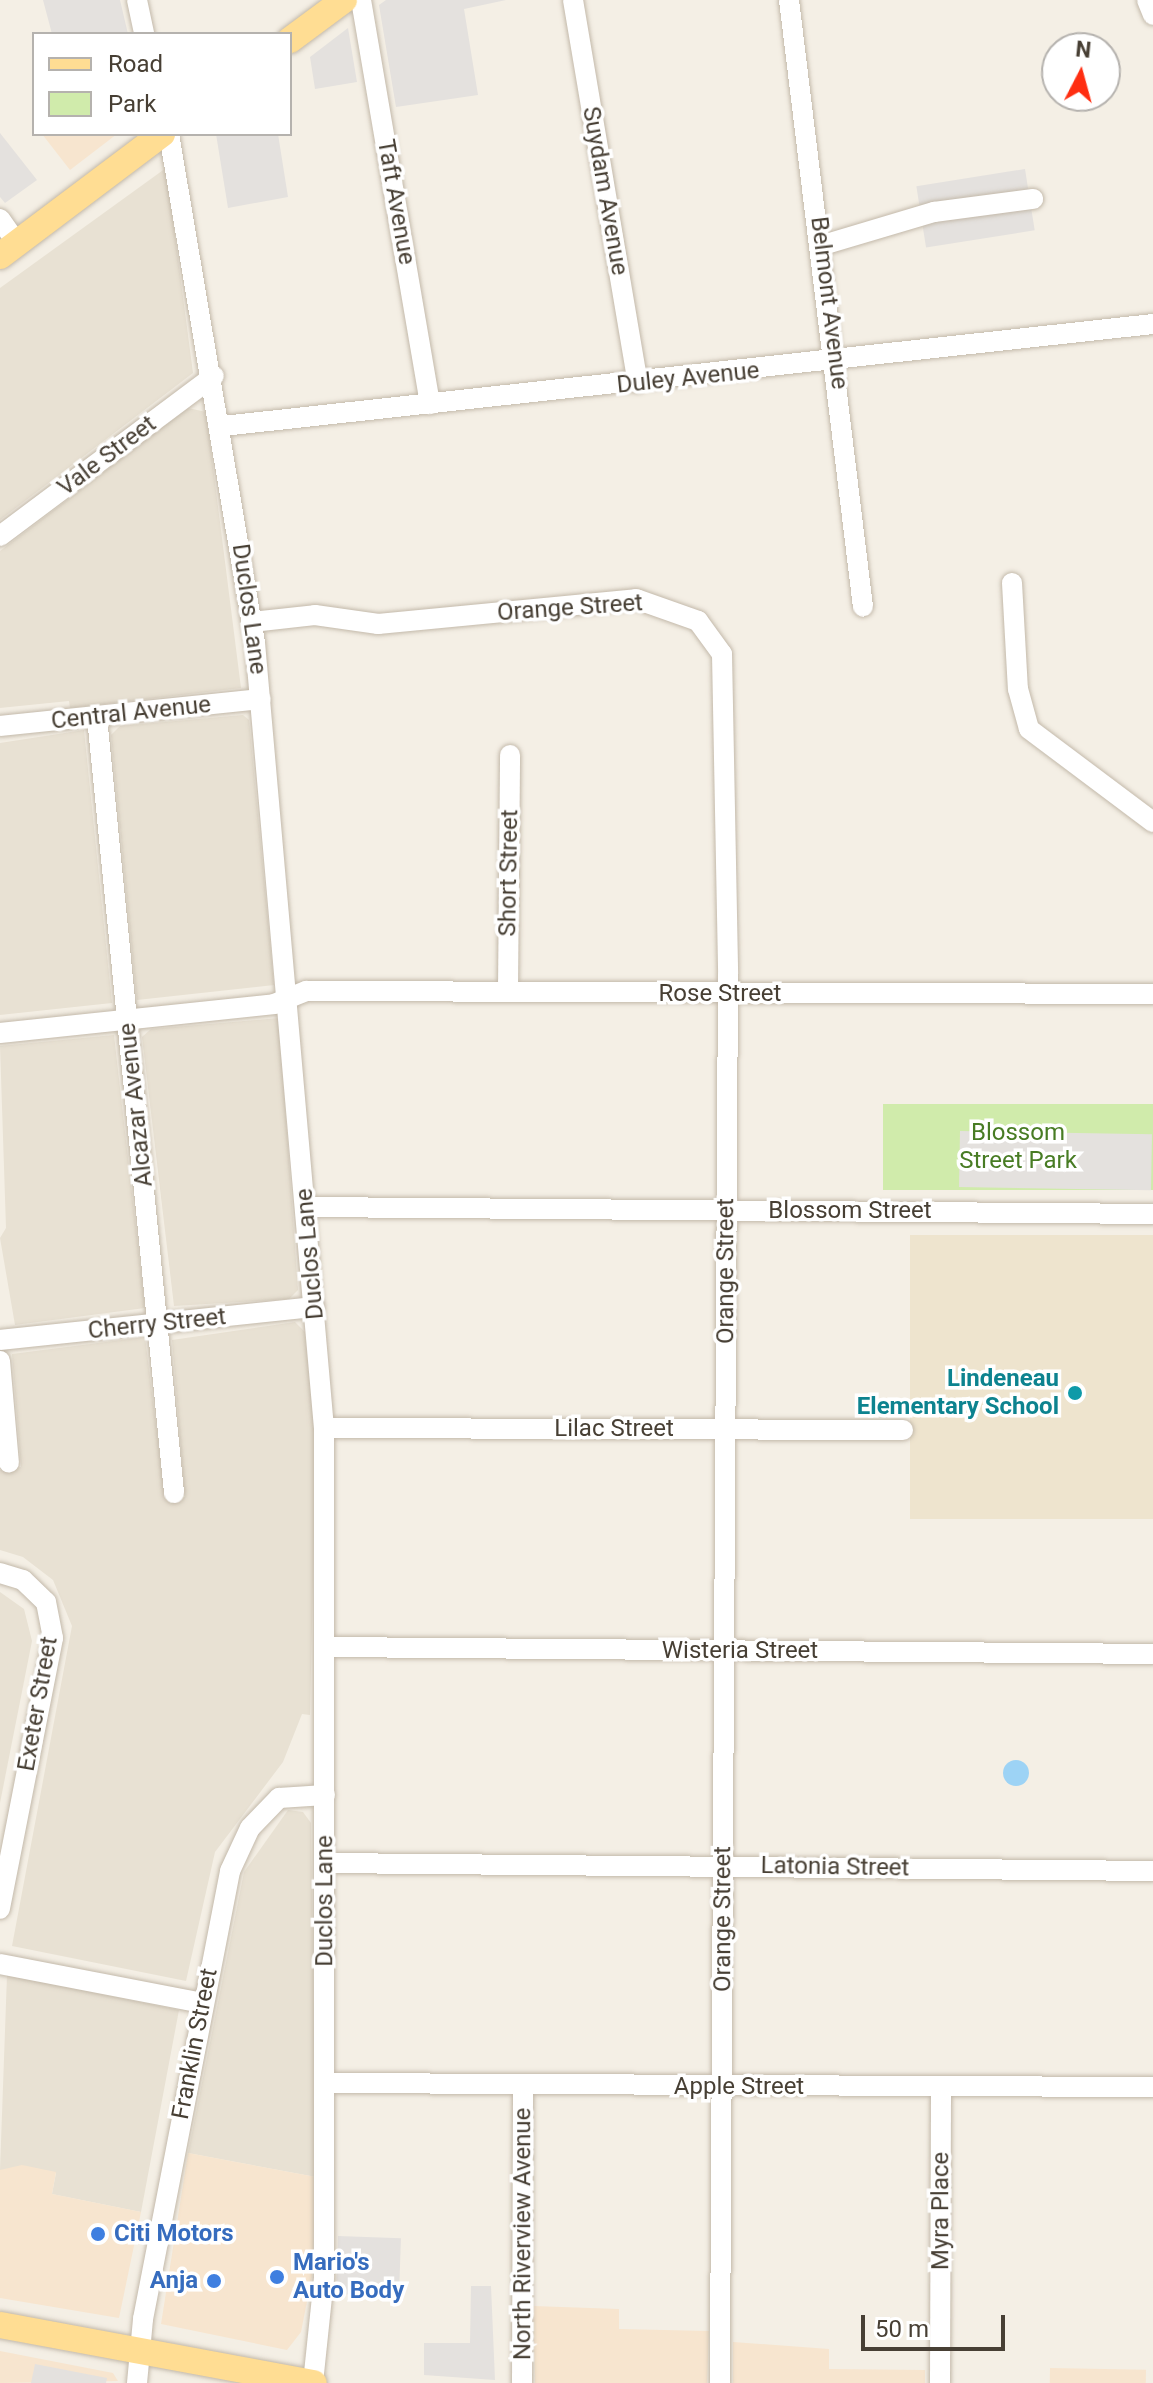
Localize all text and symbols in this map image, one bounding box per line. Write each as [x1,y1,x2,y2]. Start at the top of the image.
legend [32,32,292,136]
north arrow [1041,32,1121,112]
text: N [1074,36,1092,63]
text: Road [108,50,163,78]
text: Park [108,90,156,118]
street label: Suydam Avenue [576,104,634,278]
street label: Taft Avenue [371,137,421,267]
street label: Belmont Avenue [804,215,854,391]
street label: Duley Avenue [615,356,761,400]
street label: Vale Street [52,410,162,502]
street label: Duclos Lane [226,542,272,676]
street label: Orange Street [496,589,644,627]
street label: Central Avenue [50,690,212,736]
street label: Short Street [493,809,525,937]
street label: Rose Street [659,980,781,1008]
street label: Alcazar Avenue [113,1022,159,1188]
park label: Blossom Street Park [959,1119,1077,1175]
street label: Duclos Lane [290,1187,330,1321]
street label: Blossom Street [768,1197,932,1225]
street label: Orange Street [712,1198,740,1344]
street label: Cherry Street [87,1302,227,1346]
place label: Lindeneau Elementary School [857,1365,1059,1421]
marker: Lindeneau Elementary School [1066,1384,1084,1402]
street label: Lilac Street [554,1415,674,1443]
street label: Exeter Street [12,1635,64,1773]
street label: Wisteria Street [662,1637,818,1665]
street label: Duclos Lane [311,1835,339,1967]
street label: Orange Street [709,1846,737,1992]
street label: Latonia Street [760,1851,910,1883]
street label: Franklin Street [166,1966,224,2122]
street label: Apple Street [674,2073,804,2101]
street label: North Riverview Avenue [509,2108,537,2360]
street label: Myra Place [927,2152,955,2270]
place label: Citi Motors [114,2220,234,2248]
marker: Citi Motors [89,2225,107,2243]
place label: Mario's Auto Body [293,2249,404,2305]
place label: Anja [150,2267,198,2295]
marker: Mario's Auto Body [268,2268,286,2286]
marker: Anja [205,2272,223,2290]
scale bar [865,2299,1009,2349]
text: 50 m [875,2315,929,2343]

